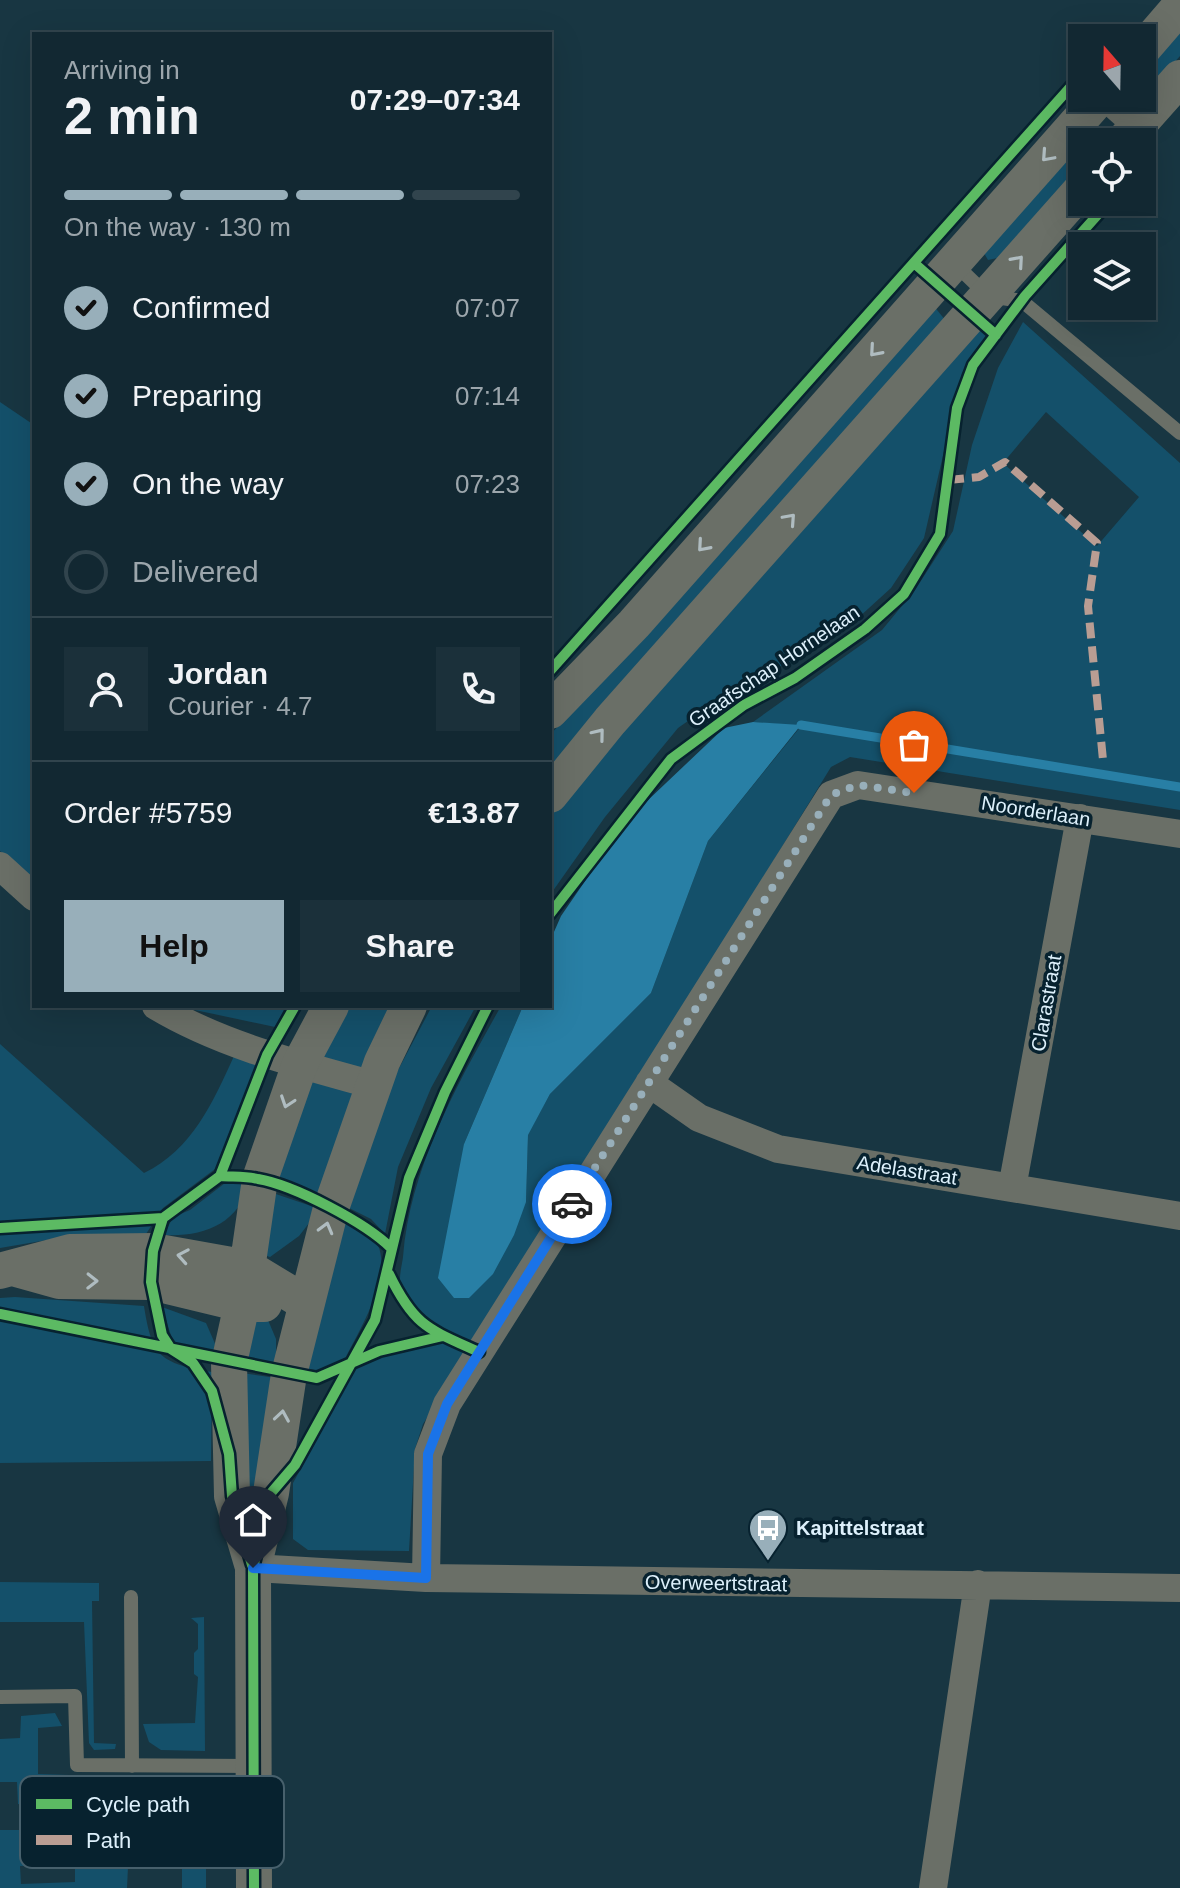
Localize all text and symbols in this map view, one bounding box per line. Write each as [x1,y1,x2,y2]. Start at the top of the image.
north arrow [1068,24,1156,112]
map controls [1068,24,1156,320]
text: Arriving in [64,55,180,85]
text: 07:29–07:34 [350,83,520,116]
text: 2 min [64,87,200,145]
button: locate [1068,128,1156,216]
one-way arrow [1043,147,1057,162]
text: On the way · 130 m [64,212,291,242]
button: layers [1068,232,1156,320]
one-way arrow [1009,256,1023,271]
icon: check [64,286,108,330]
text: Confirmed [132,291,270,324]
text: 07:07 [455,293,520,323]
one-way arrow [871,342,885,357]
icon: check [64,374,108,418]
text: Preparing [132,379,262,412]
text: 07:14 [455,381,520,411]
icon: check [64,462,108,506]
text: On the way [132,467,284,500]
text: 07:23 [455,469,520,499]
one-way arrow [780,513,795,528]
one-way arrow [698,537,712,551]
text: Delivered [132,555,259,588]
street label: Graafschap Hornelaan [684,601,864,731]
button: person [64,647,148,731]
button: phone [436,647,520,731]
text: Jordan [168,657,268,690]
text: Courier · 4.7 [168,691,313,721]
pin [880,711,948,793]
icon: bag [892,723,936,767]
one-way arrow [589,729,604,743]
street label: Noorderlaan [980,792,1092,830]
text: Order #5759 [64,796,232,829]
text: €13.87 [428,796,520,829]
button: Help [64,900,284,992]
button: Share [300,900,520,992]
street label: Clarastraat [1027,952,1065,1053]
one-way arrow [280,1094,296,1108]
street label: Adelastraat [855,1151,959,1189]
courier [532,1164,612,1244]
icon: car [550,1182,594,1226]
one-way arrow [316,1221,333,1235]
one-way arrow [176,1249,190,1266]
one-way arrow [86,1273,99,1290]
one-way arrow [273,1409,290,1423]
pin [219,1486,287,1568]
icon: home [231,1498,275,1542]
bus stop icon: Kapittelstraat [747,1507,789,1562]
place label: Kapittelstraat [796,1517,924,1539]
street label: Overweertstraat [645,1571,788,1595]
legend [20,1776,284,1868]
text: Cycle path [86,1792,190,1817]
text: Path [86,1828,131,1853]

